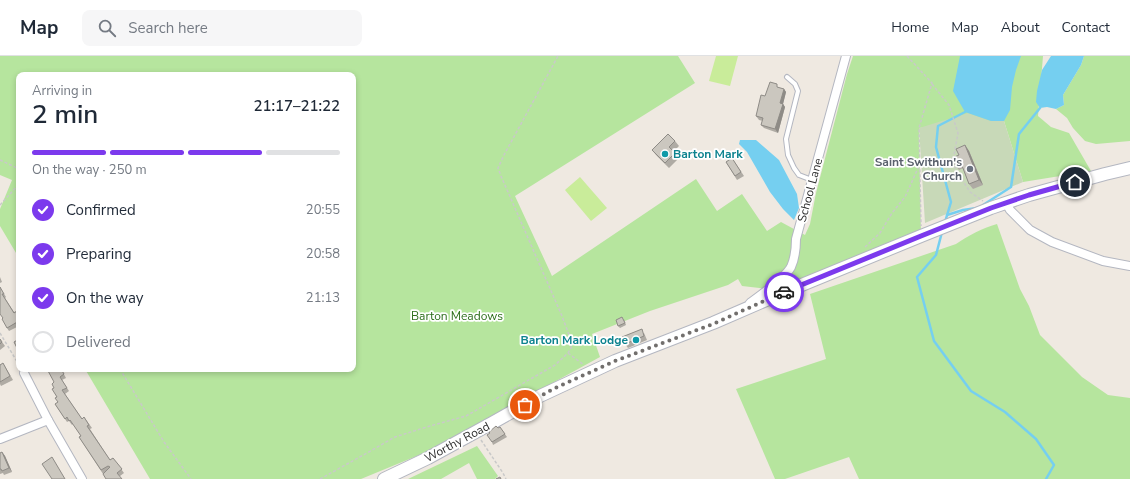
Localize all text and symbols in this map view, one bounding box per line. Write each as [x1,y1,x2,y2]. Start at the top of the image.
search box [82,10,362,46]
text: Map [20,15,58,41]
icon: search [96,17,118,39]
text: Search here [128,18,208,38]
text: Home [891,18,929,37]
text: Map [951,18,979,37]
text: About [1001,18,1040,37]
text: Contact [1062,18,1110,37]
text: Arriving in [32,82,92,100]
text: 21:17–21:22 [253,96,340,116]
text: 2 min [32,97,98,132]
place label: Barton Mark [673,146,743,162]
marker: Barton Mark [660,149,670,159]
place label: Saint Swithun's Church [875,154,962,184]
street label: School Lane [794,156,826,224]
text: On the way · 250 m [32,161,147,179]
marker: Saint Swithun's Church [965,164,975,174]
pin [1058,165,1092,199]
icon: home [1064,171,1086,193]
icon: check [32,199,54,221]
text: Confirmed [66,200,136,220]
text: 20:55 [306,201,340,219]
icon: check [32,243,54,265]
text: Preparing [66,244,131,264]
text: 20:58 [306,245,340,263]
courier [764,272,804,312]
icon: car [773,281,795,303]
icon: check [32,287,54,309]
text: On the way [66,288,144,308]
text: 21:13 [306,289,340,307]
park label: Barton Meadows [411,308,503,324]
text: Delivered [66,332,131,352]
place label: Barton Mark Lodge [521,332,628,348]
marker: Barton Mark Lodge [631,335,641,345]
pin [508,388,542,422]
icon: bag [514,394,536,416]
street label: Worthy Road [421,418,493,466]

